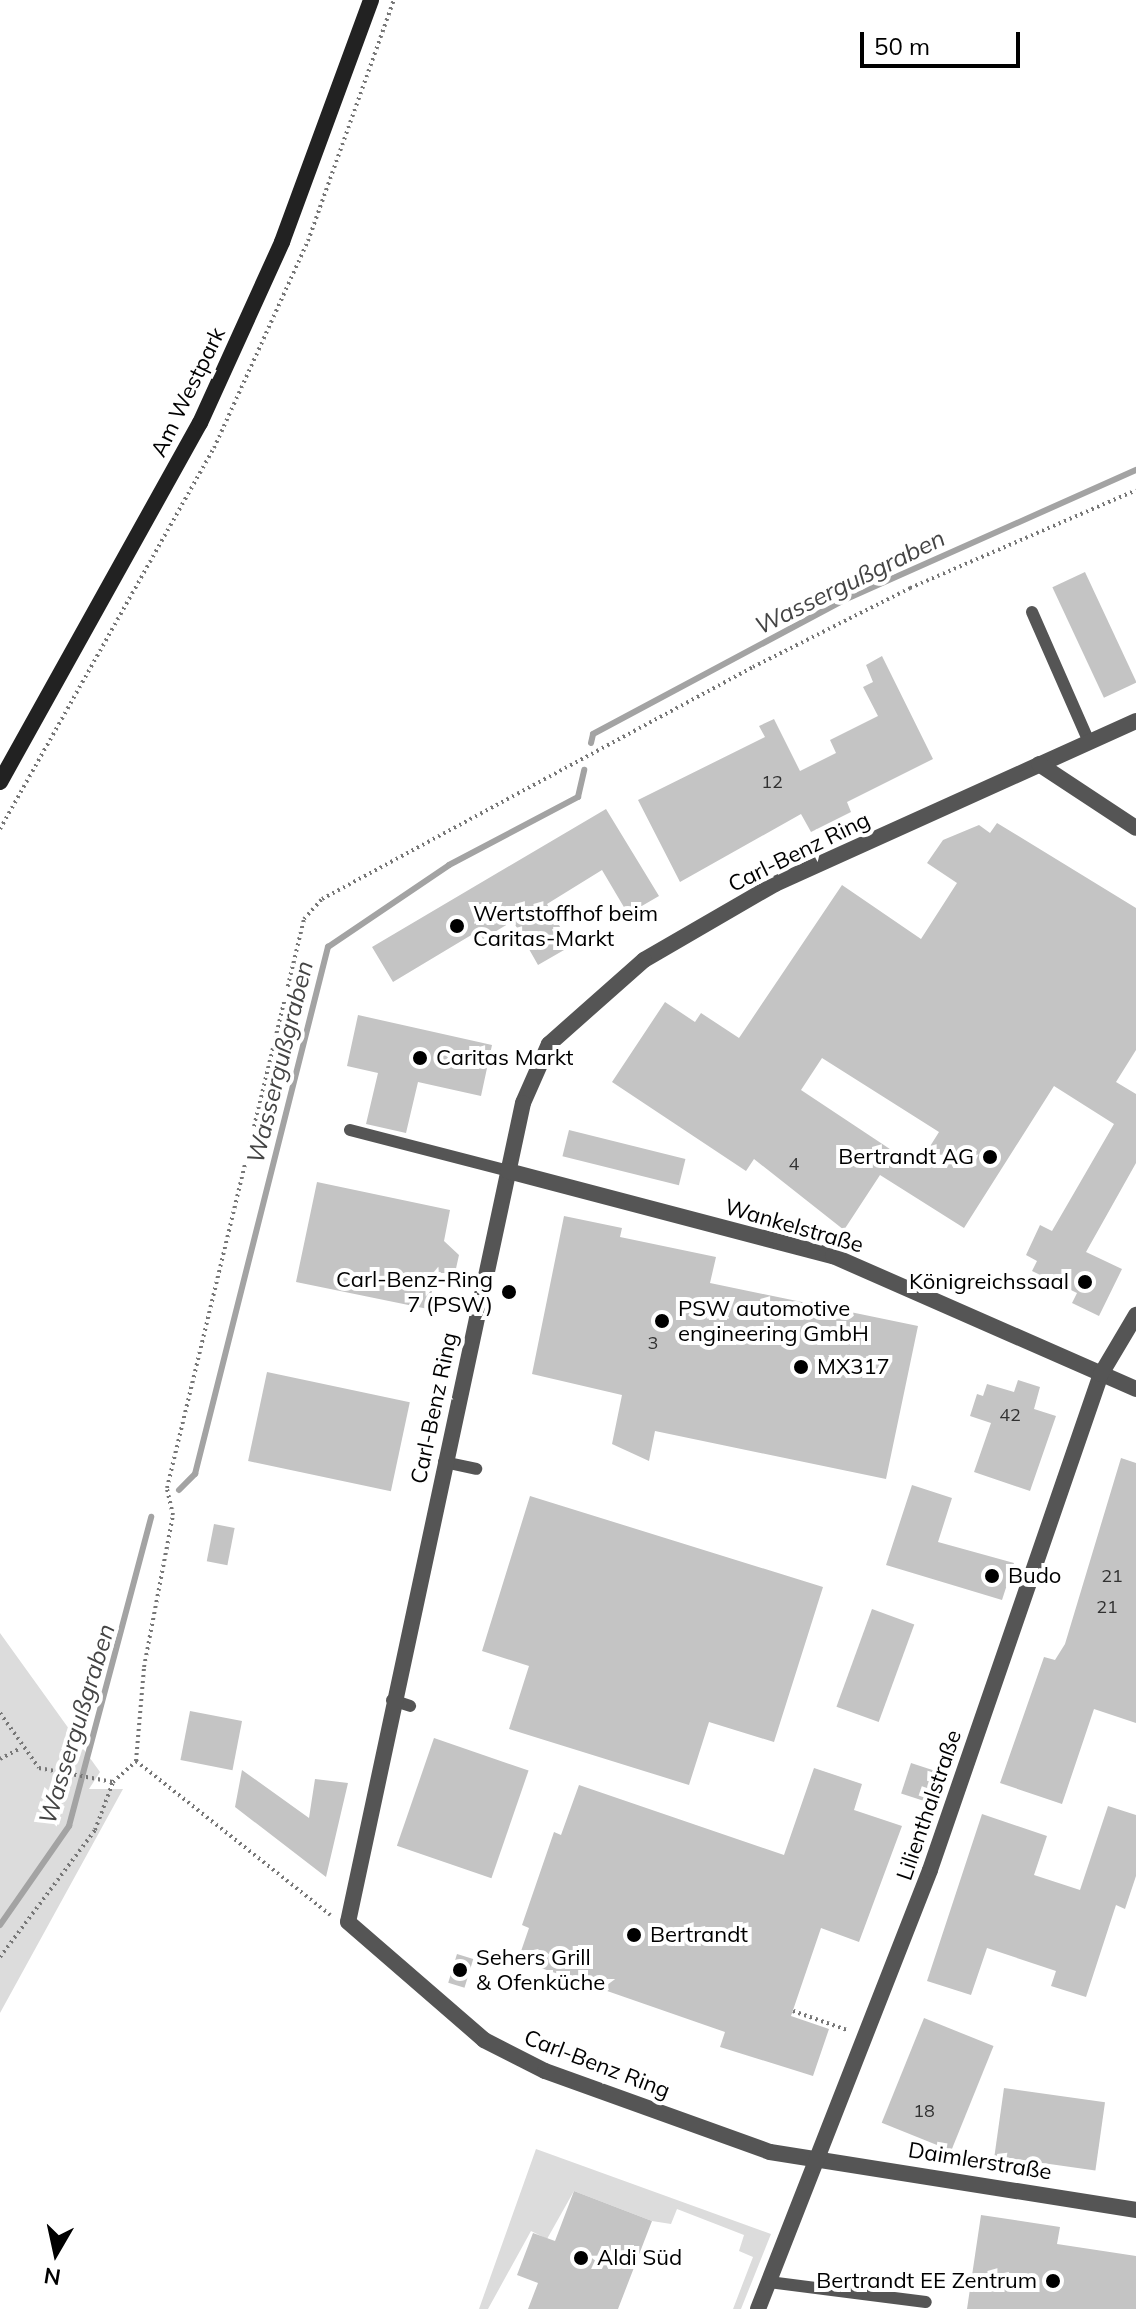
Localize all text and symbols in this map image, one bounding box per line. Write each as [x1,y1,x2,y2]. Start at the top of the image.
scale bar [864,16,1024,66]
text: 50 m [874,31,930,61]
street label: Am Westpark [145,323,231,461]
water label: Wassergußgraben [750,524,950,640]
house number: 12 [761,771,783,793]
street label: Carl-Benz Ring [724,806,874,898]
place label: Wertstoffhof beim Caritas-Markt [473,900,658,952]
marker: Wertstoffhof beim Caritas-Markt [448,917,466,935]
water label: Wassergußgraben [241,958,319,1166]
place label: Caritas Markt [436,1045,573,1071]
marker: Caritas Markt [411,1049,429,1067]
place label: Bertrandt AG [838,1144,974,1170]
marker: Bertrandt AG [981,1148,999,1166]
house number: 4 [789,1153,799,1175]
street label: Wankelstraße [722,1194,866,1258]
place label: Carl-Benz-Ring 7 (PSW) [336,1266,493,1318]
place label: Königreichssaal [909,1269,1069,1295]
marker: Königreichssaal [1076,1273,1094,1291]
marker: Carl-Benz-Ring 7 (PSW) [500,1283,518,1301]
place label: PSW automotive engineering GmbH [678,1295,869,1346]
marker: PSW automotive engineering GmbH [653,1312,671,1330]
street label: Carl-Benz Ring [405,1330,463,1486]
house number: 3 [648,1332,658,1354]
place label: MX317 [817,1354,890,1380]
marker: MX317 [792,1358,810,1376]
house number: 42 [999,1404,1021,1426]
place label: Budo [1008,1563,1061,1589]
house number: 21 [1101,1565,1123,1587]
marker: Budo [983,1567,1001,1585]
house number: 21 [1096,1596,1118,1618]
water label: Wassergußgraben [33,1620,121,1828]
street label: Lilienthalstraße [891,1726,967,1884]
place label: Bertrandt [650,1922,748,1948]
marker: Bertrandt [625,1926,643,1944]
place label: Sehers Grill & Ofenküche [476,1944,605,1996]
marker: Sehers Grill & Ofenküche [451,1961,469,1979]
street label: Carl-Benz Ring [520,2024,674,2104]
house number: 18 [913,2100,935,2122]
street label: Daimlerstraße [906,2137,1054,2185]
north arrow [16,2213,96,2293]
place label: Aldi Süd [597,2245,682,2271]
marker: Aldi Süd [572,2249,590,2267]
text: N [42,2262,63,2292]
place label: Bertrandt EE Zentrum [816,2268,1037,2294]
marker: Bertrandt EE Zentrum [1044,2272,1062,2290]

